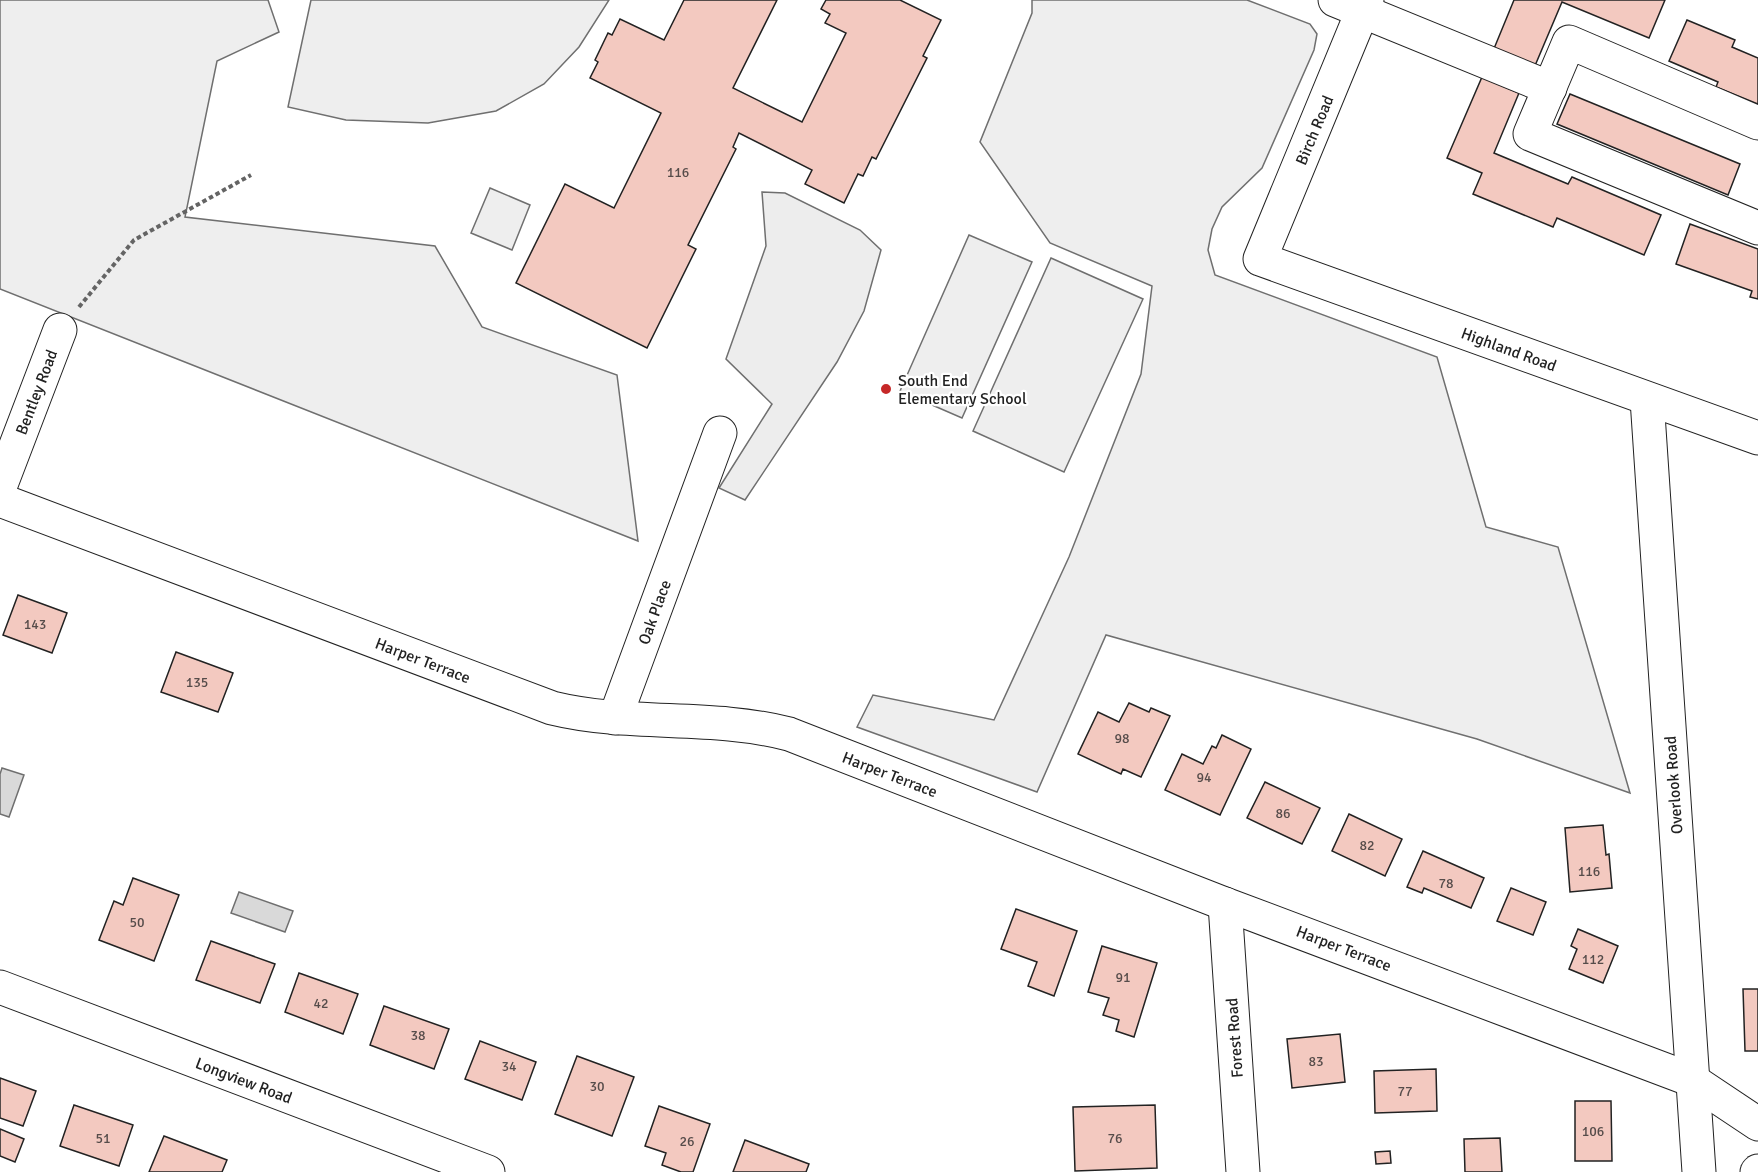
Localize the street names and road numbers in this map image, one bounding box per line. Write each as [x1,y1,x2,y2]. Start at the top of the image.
street label: Birch Road [1291,93,1339,168]
street label: Highland Road [1458,323,1559,376]
street label: Bentley Road [12,347,62,438]
street label: Oak Place [634,577,676,647]
street label: Harper Terrace [372,634,473,688]
street label: Overlook Road [1661,735,1687,835]
street label: Harper Terrace [839,748,940,802]
street label: Harper Terrace [1293,922,1394,976]
street label: Forest Road [1222,997,1248,1079]
street label: Longview Road [192,1053,295,1109]

